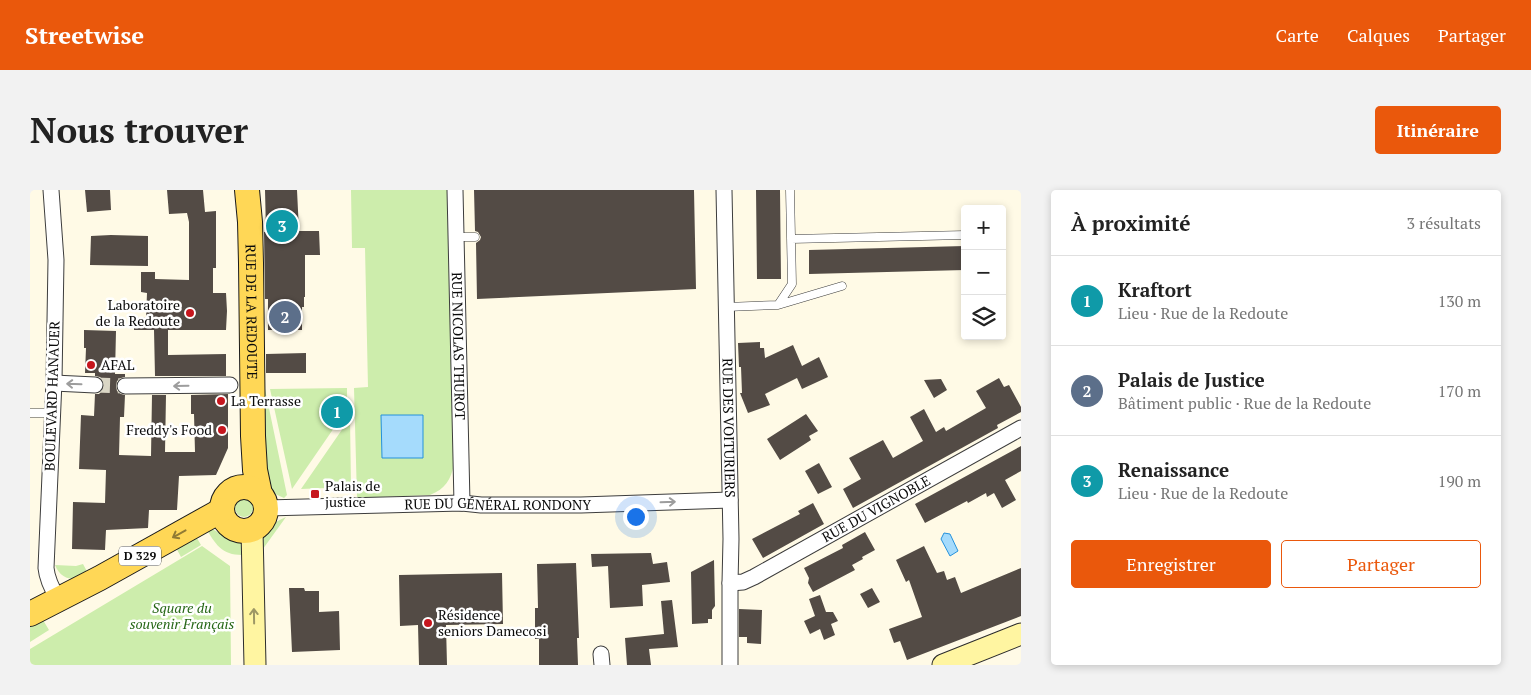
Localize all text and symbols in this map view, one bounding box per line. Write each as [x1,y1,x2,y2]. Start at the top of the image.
text: Streetwise [25,19,144,51]
text: Carte [1276,23,1319,47]
text: Calques [1347,23,1410,47]
text: Partager [1438,23,1506,47]
button: Itinéraire [1375,106,1501,154]
text: Nous trouver [30,107,248,153]
map controls [961,205,1006,340]
button: + [961,205,1006,250]
pin: 3 [266,207,298,245]
text: À proximité [1071,209,1191,237]
text: 3 résultats [1407,212,1481,234]
street label: RUE DE LA REDOUTE [242,244,262,380]
button: − [961,250,1006,295]
street label: RUE NICOLAS THUROT [448,272,470,420]
text: Kraftort [1118,277,1192,302]
text: 1 [1082,290,1092,312]
text: 130 m [1438,290,1481,312]
place label: Laboratoire de la Redoute [96,295,180,330]
button: layers [961,295,1006,340]
pin: 2 [269,298,301,336]
text: Lieu · Rue de la Redoute [1118,302,1288,324]
marker: Laboratoire de la Redoute [184,307,196,319]
street label: BOULEVARD HANAUER [39,321,64,471]
place label: AFAL [101,355,135,374]
street label: RUE DES VOITURIERS [718,358,740,498]
marker: AFAL [85,359,97,371]
text: Palais de Justice [1118,367,1265,392]
one-way arrow [66,380,82,389]
text: 2 [1082,380,1092,402]
text: 170 m [1438,380,1481,402]
one-way arrow [173,381,190,391]
place label: La Terrasse [231,391,301,410]
text: Bâtiment public · Rue de la Redoute [1118,392,1371,414]
pin: 1 [321,393,353,431]
marker: La Terrasse [215,395,227,407]
place label: Freddy's Food [126,420,212,439]
marker: Freddy's Food [216,424,228,436]
text: Renaissance [1118,457,1229,482]
street label: RUE DU VIGNOBLE [818,470,934,546]
text: 3 [1082,470,1092,492]
text: 190 m [1438,470,1481,492]
place label: Palais de justice [325,476,380,511]
text: Lieu · Rue de la Redoute [1118,482,1288,504]
marker: Palais de justice [309,488,321,500]
street label: RUE DU GÉNÉRAL RONDONY [404,493,593,514]
one-way arrow [660,497,676,507]
your location [623,504,649,530]
one-way arrow [172,529,187,539]
button: Enregistrer [1071,540,1271,588]
button: Partager [1281,540,1481,588]
road number: D 329 [119,546,161,566]
park label: Square du souvenir Français [130,598,235,633]
place label: Résidence seniors Damecosi [438,605,547,640]
one-way arrow [249,609,259,625]
marker: Résidence seniors Damecosi [422,617,434,629]

